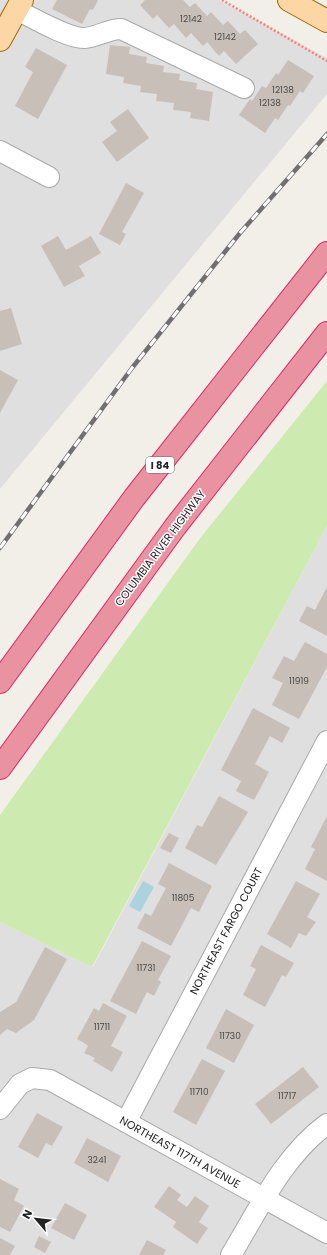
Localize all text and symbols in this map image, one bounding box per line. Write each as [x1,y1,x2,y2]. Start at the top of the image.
house number: 12142 [180,13,202,25]
house number: 12142 [214,31,236,43]
house number: 12138 [272,84,294,96]
house number: 12138 [259,97,281,109]
road number: I 84 [146,457,174,473]
street label: COLUMBIA RIVER HIGHWAY [111,486,209,609]
house number: 11919 [289,675,309,687]
street label: NORTHEAST FARGO COURT [186,865,266,997]
house number: 11805 [172,892,195,904]
house number: 11731 [137,962,156,974]
house number: 11711 [94,1021,110,1033]
house number: 11730 [219,1030,241,1042]
house number: 11710 [189,1086,209,1098]
house number: 11717 [278,1090,296,1102]
street label: NORTHEAST 117TH AVENUE [117,1112,243,1192]
house number: 3241 [87,1154,107,1166]
north arrow [16,1199,56,1239]
text: N [18,1207,36,1222]

